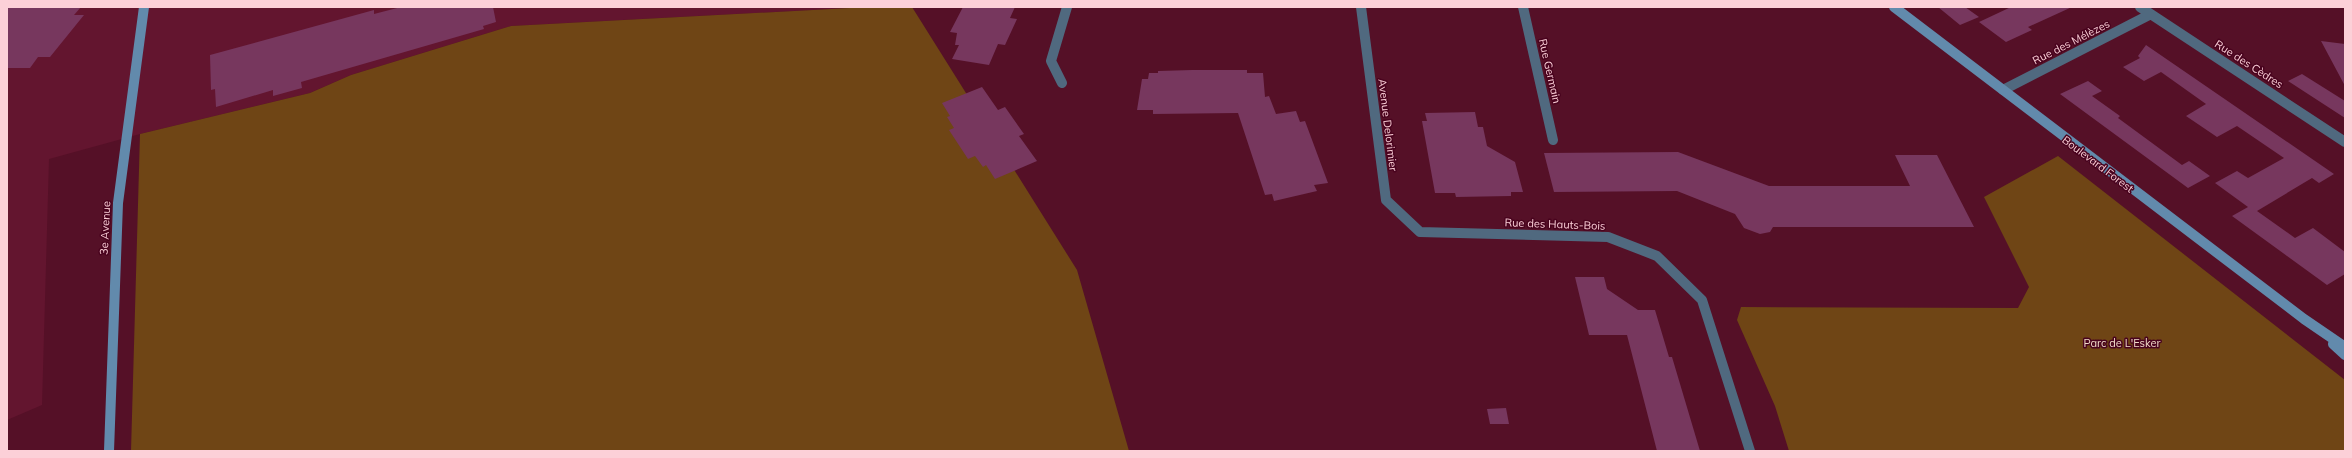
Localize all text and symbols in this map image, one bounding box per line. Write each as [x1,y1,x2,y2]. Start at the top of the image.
street label: Rue des Mélèzes [2030,17,2112,67]
street label: Rue Germain [1536,37,1564,105]
street label: Rue des Cèdres [2212,37,2286,91]
street label: Avenue Delorimier [1375,78,1401,172]
street label: Boulevard Forest [2060,133,2137,195]
street label: 3e Avenue [97,201,113,255]
street label: Rue des Hauts-Bois [1504,215,1606,233]
park label: Parc de L'Esker [2084,336,2160,350]

